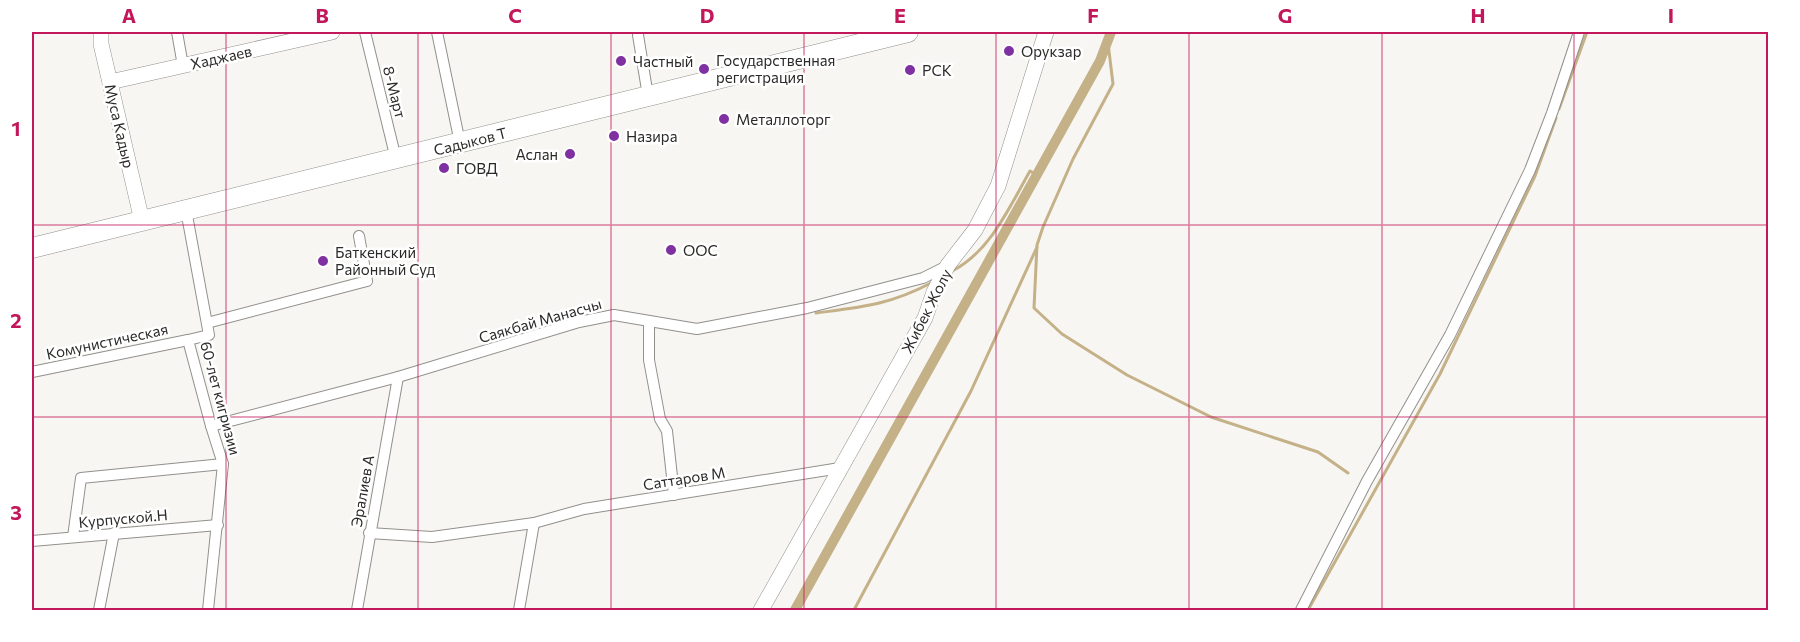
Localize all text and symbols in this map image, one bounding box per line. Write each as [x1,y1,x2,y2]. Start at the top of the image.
text: A [122,3,136,27]
text: B [315,3,329,27]
text: C [508,3,522,27]
text: D [700,3,714,27]
text: E [894,3,906,27]
text: F [1087,3,1099,27]
text: G [1278,3,1292,27]
text: H [1471,3,1486,27]
text: I [1668,3,1674,27]
street label: Хаджаев [189,41,253,73]
place label: Орукзар [1021,42,1081,60]
marker: Орукзар [1002,44,1016,58]
place label: Государственная регистрация [716,51,835,86]
place label: Частный [633,52,693,70]
marker: Частный [614,54,628,68]
place label: РСК [922,61,952,79]
marker: Государственная регистрация [697,62,711,76]
marker: РСК [903,63,917,77]
street label: 8-Март [380,64,410,120]
street label: Муса Кадыр [102,82,138,170]
place label: Металлоторг [736,110,831,128]
marker: Металлоторг [717,112,731,126]
text: 1 [11,116,21,140]
street label: Садыков Т [432,123,509,159]
place label: Назира [626,127,677,145]
marker: Назира [607,129,621,143]
place label: Аслан [516,145,558,163]
marker: Аслан [563,147,577,161]
place label: ГОВД [456,159,498,177]
marker: ГОВД [437,161,451,175]
place label: ООС [683,241,718,259]
place label: Баткенский Районный Суд [335,243,435,278]
marker: ООС [664,243,678,257]
marker: Баткенский Районный Суд [316,254,330,268]
street label: Жибек Жолу [897,266,955,356]
street label: Саякбай Манасчы [477,294,603,346]
text: 2 [10,308,22,332]
street label: Комунистическая [44,319,170,363]
street label: 60-лет кигризии [197,339,245,457]
street label: Эралиев А [347,453,377,529]
street label: Саттаров М [642,463,726,493]
text: 3 [10,500,22,524]
street label: Курпуской.Н [78,505,168,531]

